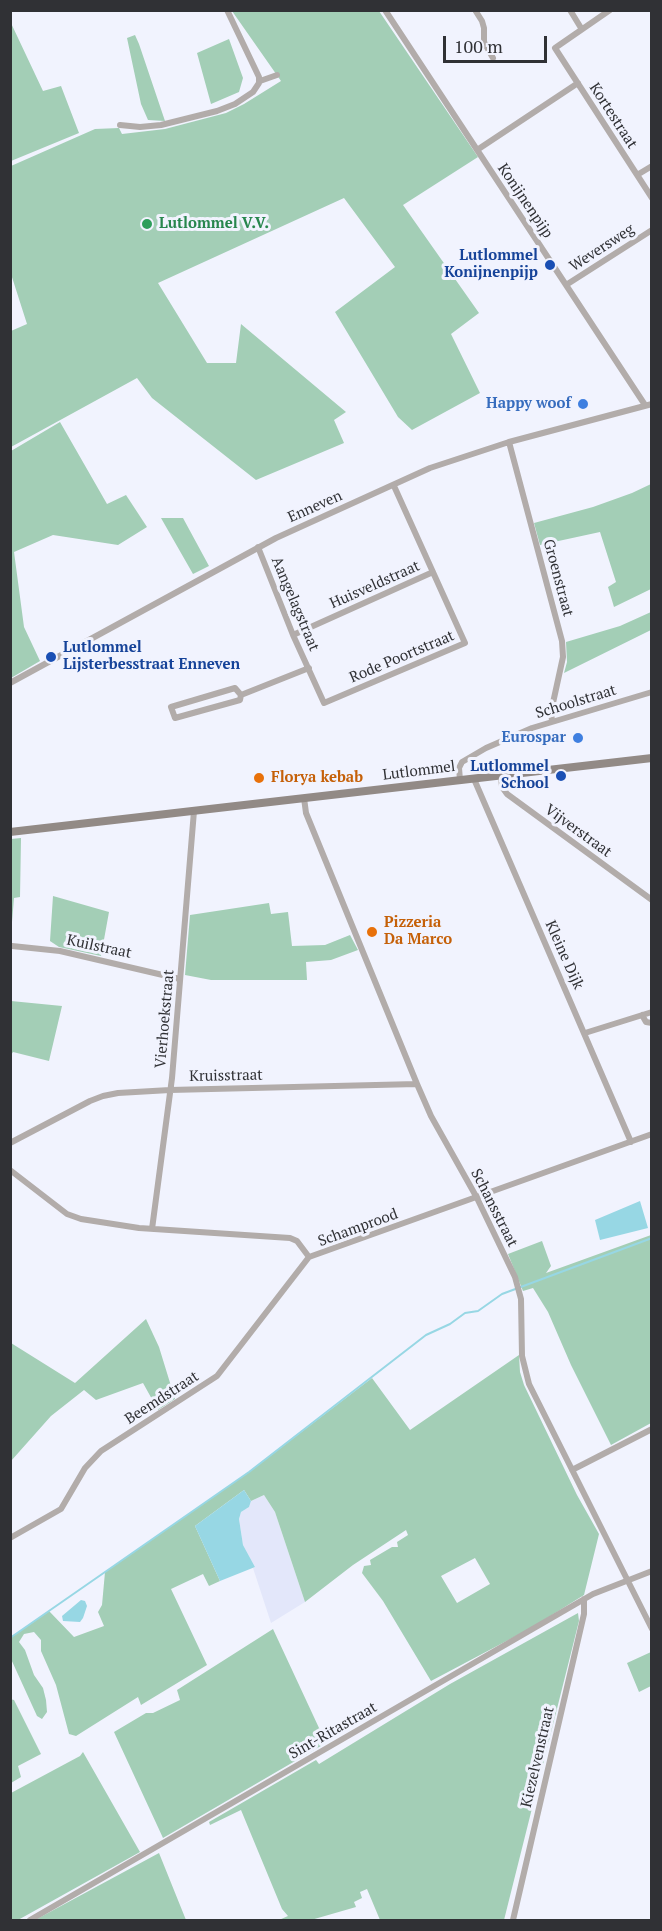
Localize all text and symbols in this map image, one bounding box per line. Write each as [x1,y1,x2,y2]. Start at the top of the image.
scale bar [446,24,550,62]
text: 100 m [454,34,503,58]
street label: Kortestraat [585,80,641,152]
street label: Konijnenpijp [493,160,557,242]
place label: Lutlommel V.V. [159,215,269,233]
marker: Lutlommel V.V. [140,217,154,231]
street label: Weversweg [566,220,638,276]
place label: Lutlommel Konijnenpijp [444,247,538,282]
marker: Lutlommel Konijnenpijp [543,258,557,272]
place label: Happy woof [486,395,571,413]
marker: Happy woof [576,397,590,411]
street label: Enneven [285,487,345,527]
street label: Groenstraat [539,537,577,619]
street label: Aangelagstraat [267,554,323,654]
street label: Huisveldstraat [327,557,423,613]
street label: Rode Poortstraat [347,627,457,687]
place label: Lutlommel Lijsterbesstraat Enneven [63,639,240,674]
marker: Lutlommel Lijsterbesstraat Enneven [44,650,58,664]
street label: Schoolstraat [533,681,619,723]
place label: Eurospar [502,729,566,747]
marker: Eurospar [571,731,585,745]
street label: Lutlommel [382,758,456,784]
place label: Lutlommel School [470,758,549,793]
place label: Florya kebab [271,769,363,787]
marker: Lutlommel School [554,769,568,783]
marker: Florya kebab [252,771,266,785]
street label: Vijverstraat [541,801,615,861]
place label: Pizzeria Da Marco [384,914,452,949]
street label: Kleine Dijk [541,918,587,992]
marker: Pizzeria Da Marco [365,925,379,939]
street label: Kuilstraat [65,931,133,963]
street label: Vierhoekstraat [152,969,178,1069]
street label: Kruisstraat [189,1066,263,1086]
street label: Schansstraat [467,1166,521,1250]
street label: Schamprood [316,1205,400,1251]
street label: Beemdstraat [122,1368,202,1428]
street label: Sint-Ritastraat [286,1699,380,1763]
street label: Kiezelvenstraat [518,1705,558,1809]

